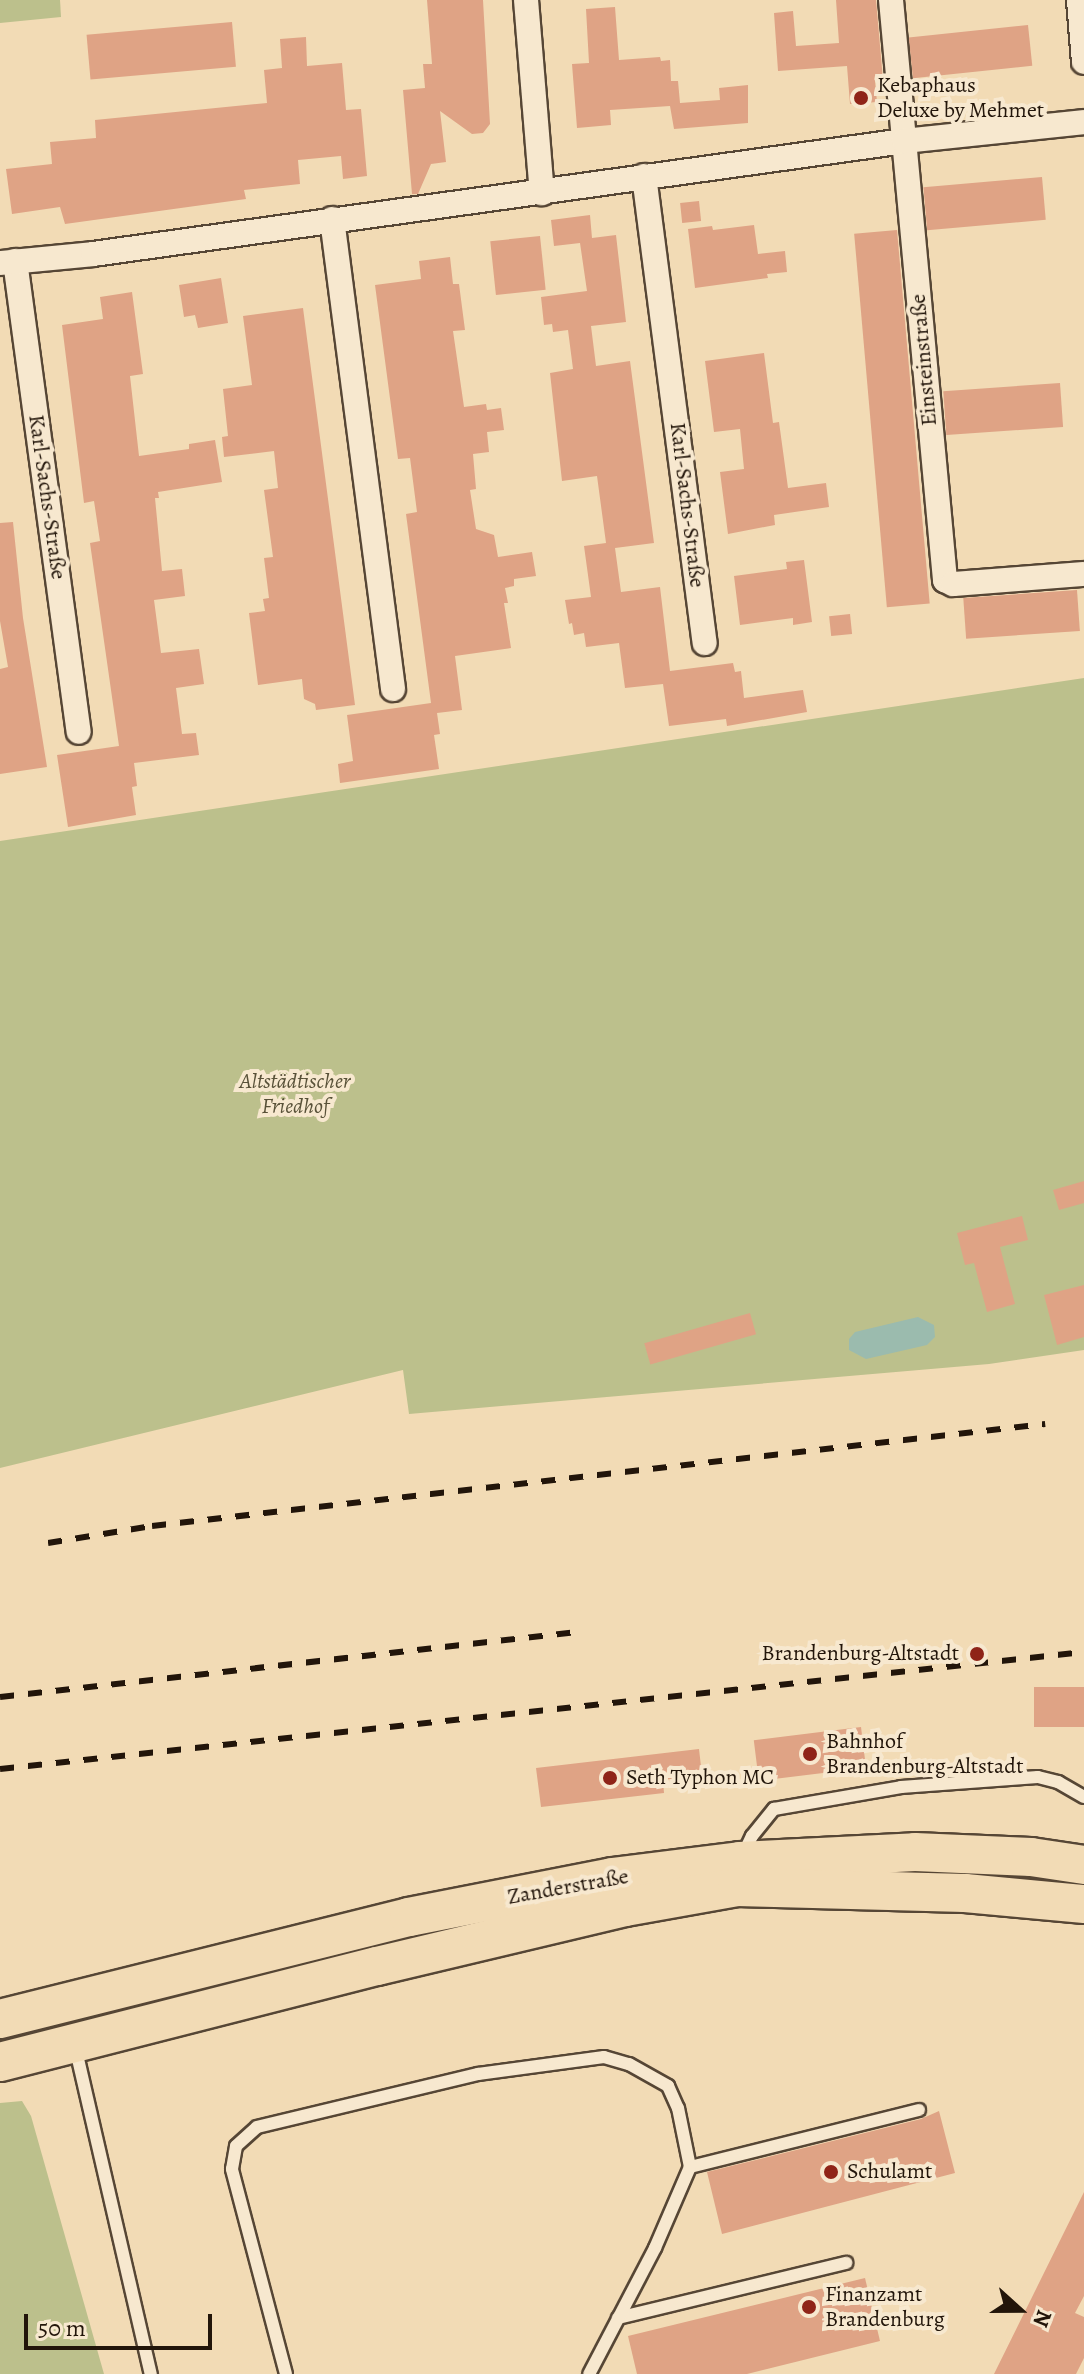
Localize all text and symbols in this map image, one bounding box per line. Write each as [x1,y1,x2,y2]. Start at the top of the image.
place label: Kebaphaus Deluxe by Mehmet [877,72,1044,124]
marker: Kebaphaus Deluxe by Mehmet [852,89,870,107]
street label: Einsteinstraße [905,293,943,427]
street label: Karl-Sachs-Straße [22,413,72,581]
street label: Karl-Sachs-Straße [664,421,710,589]
park label: Altstädtischer Friedhof [240,1068,350,1120]
place label: Brandenburg-Altstadt [762,1641,959,1667]
marker: Brandenburg-Altstadt [966,1643,988,1665]
place label: Bahnhof Brandenburg-Altstadt [826,1728,1023,1780]
marker: Bahnhof Brandenburg-Altstadt [801,1745,819,1763]
place label: Seth Typhon MC [626,1765,774,1791]
marker: Seth Typhon MC [601,1769,619,1787]
street label: Zanderstraße [505,1863,631,1911]
place label: Schulamt [847,2159,932,2185]
marker: Schulamt [822,2163,840,2181]
north arrow [980,2270,1060,2350]
place label: Finanzamt Brandenburg [825,2281,945,2332]
scale bar [28,2298,216,2348]
marker: Finanzamt Brandenburg [800,2298,818,2316]
text: N [1026,2306,1059,2331]
text: 50 m [38,2312,86,2344]

